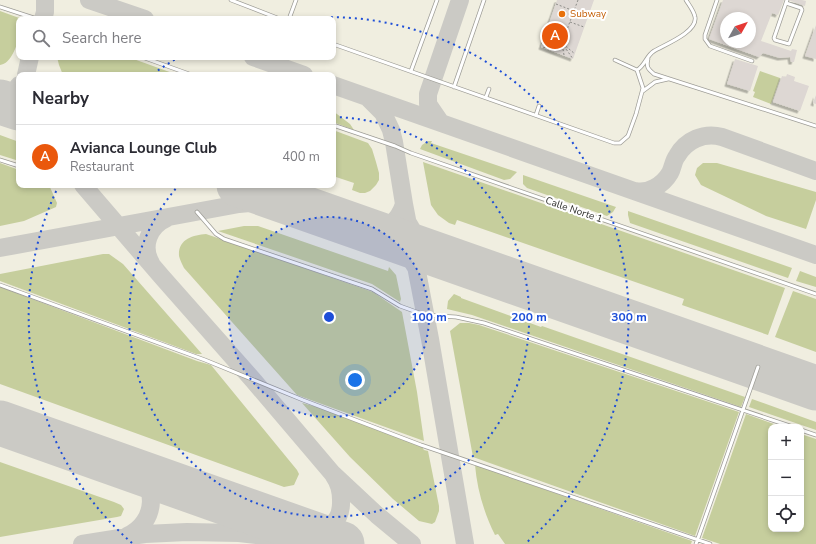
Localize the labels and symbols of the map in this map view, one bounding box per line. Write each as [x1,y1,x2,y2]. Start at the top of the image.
place label: Subway [570,7,607,21]
marker: Subway [557,9,567,19]
north arrow [720,12,756,48]
pin: A [542,21,568,51]
street label: Calle Norte 1 [543,194,605,226]
text: 100 m [411,309,447,325]
text: 200 m [511,309,547,325]
text: 300 m [611,309,647,325]
centre of rings [322,310,336,324]
your location [345,370,365,390]

